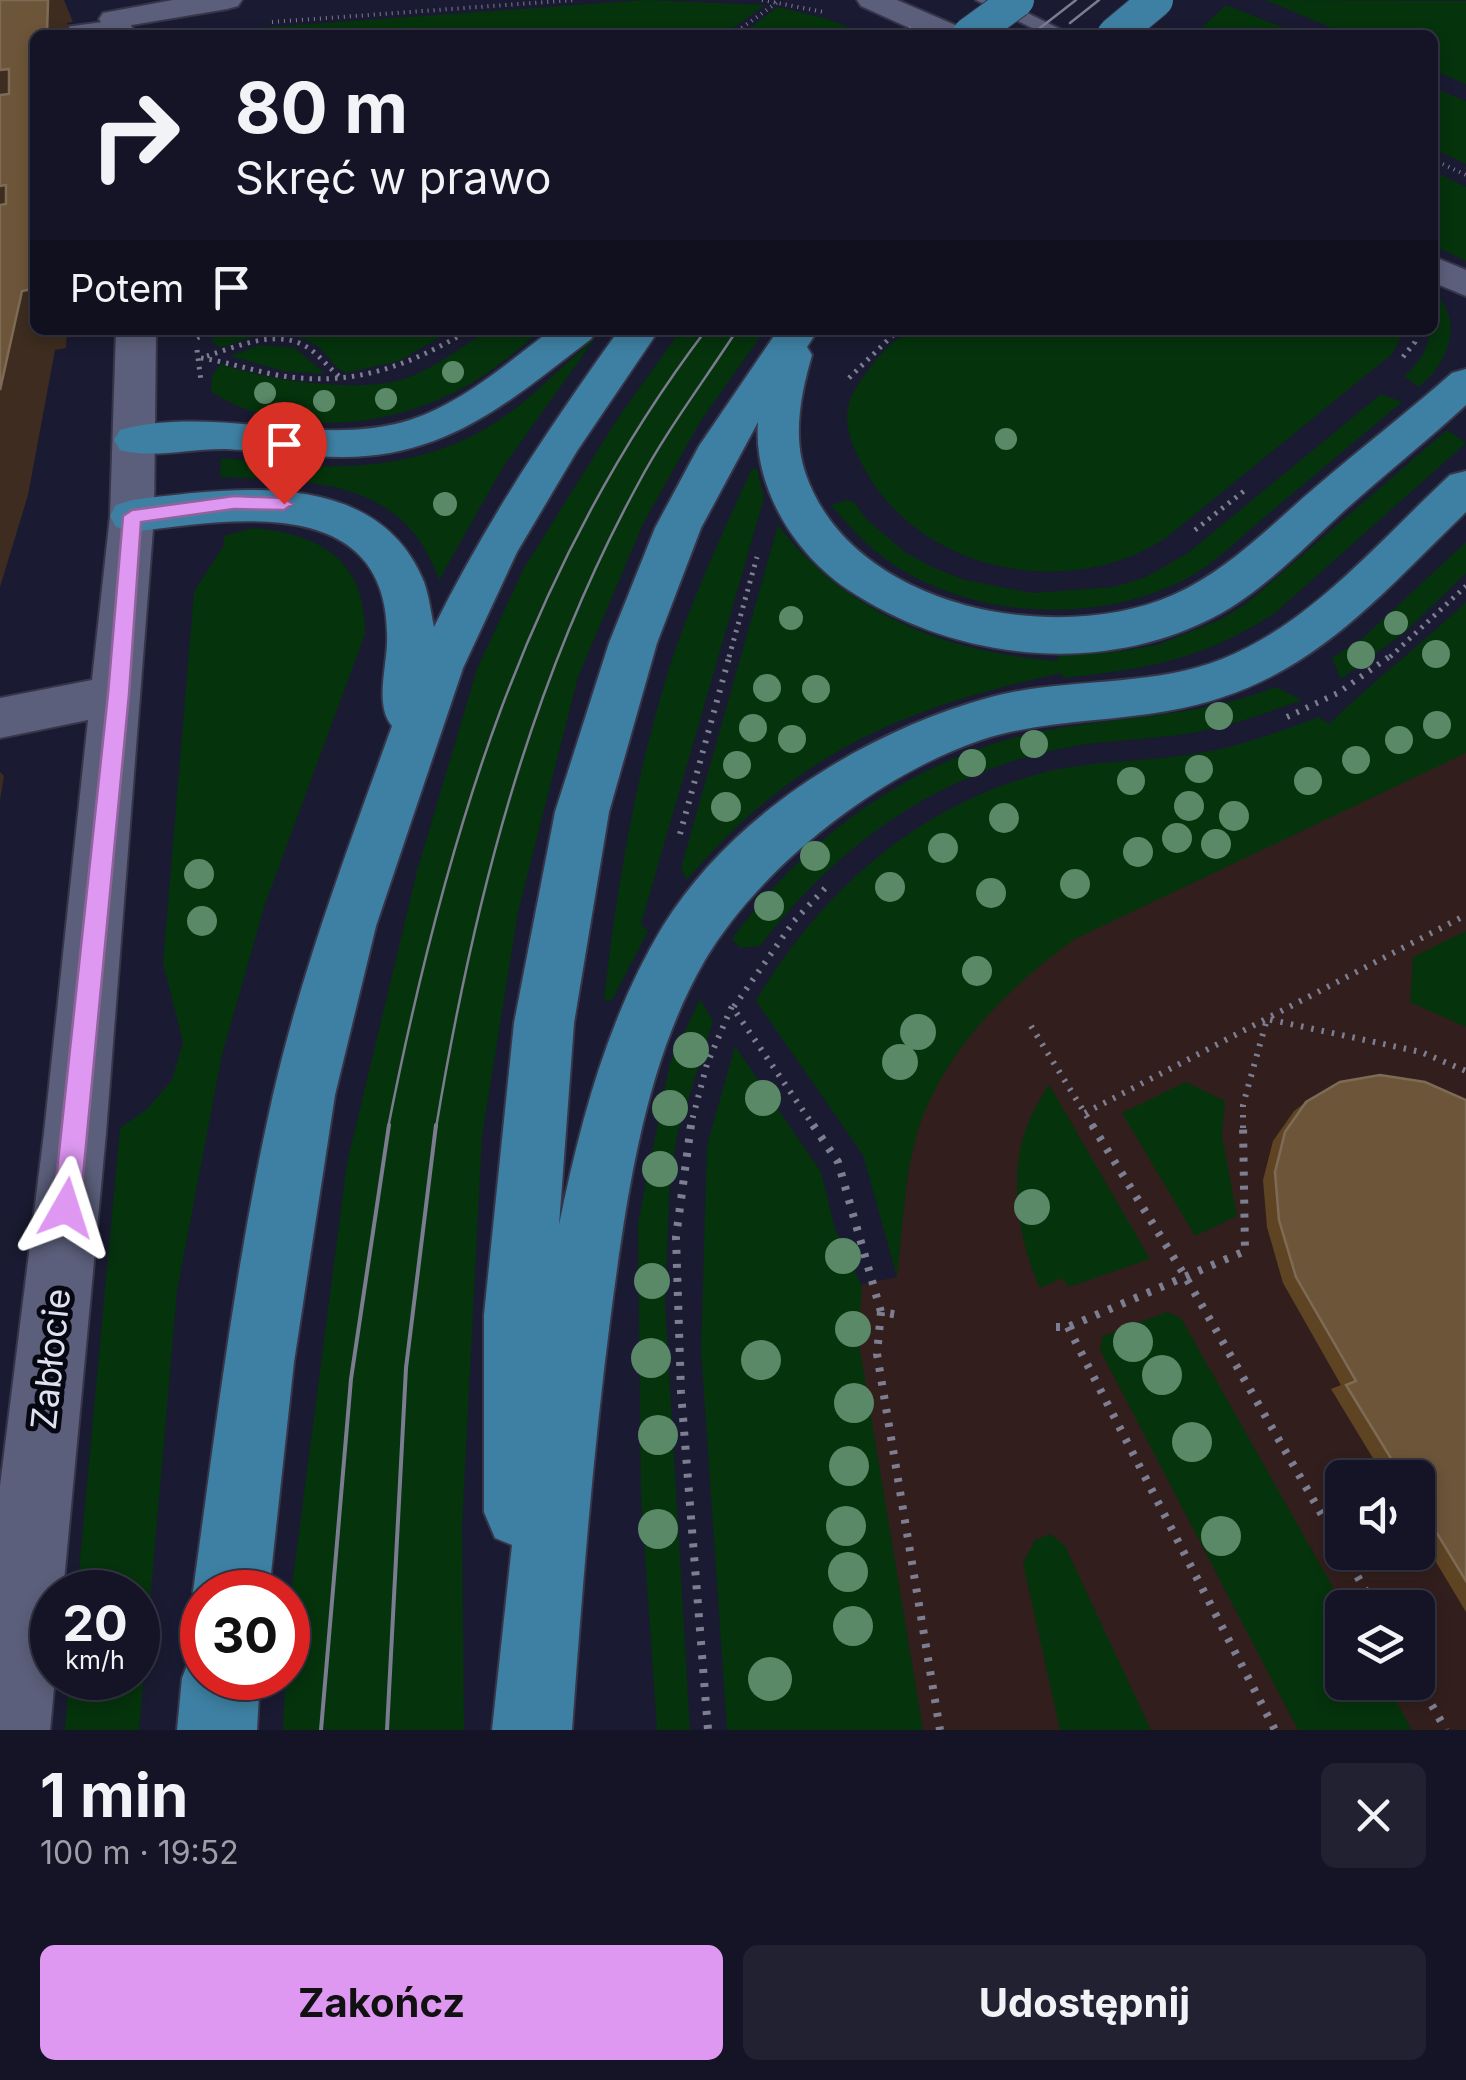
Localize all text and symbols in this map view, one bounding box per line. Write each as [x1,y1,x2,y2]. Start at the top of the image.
text: 80 m [235,65,408,150]
icon: right [70,70,200,200]
text: Skręć w prawo [235,150,552,205]
icon: arrive [204,260,259,315]
text: Potem [70,265,184,311]
pin [242,402,327,505]
icon: arrive [257,417,312,472]
position arrow [14,1156,118,1260]
street label: Zabłocie [22,1286,78,1432]
map controls [1325,1460,1435,1700]
button: sound [1325,1460,1435,1570]
speed limit sign: 30 [180,1570,310,1700]
button: layers [1325,1590,1435,1700]
text: 20 [62,1593,128,1653]
text: km/h [65,1645,125,1675]
text: 1 min [40,1759,188,1831]
button: close [1321,1763,1426,1868]
text: 100 m · 19:52 [40,1833,239,1872]
button: Zakończ [40,1945,723,2060]
button: Udostępnij [743,1945,1426,2060]

